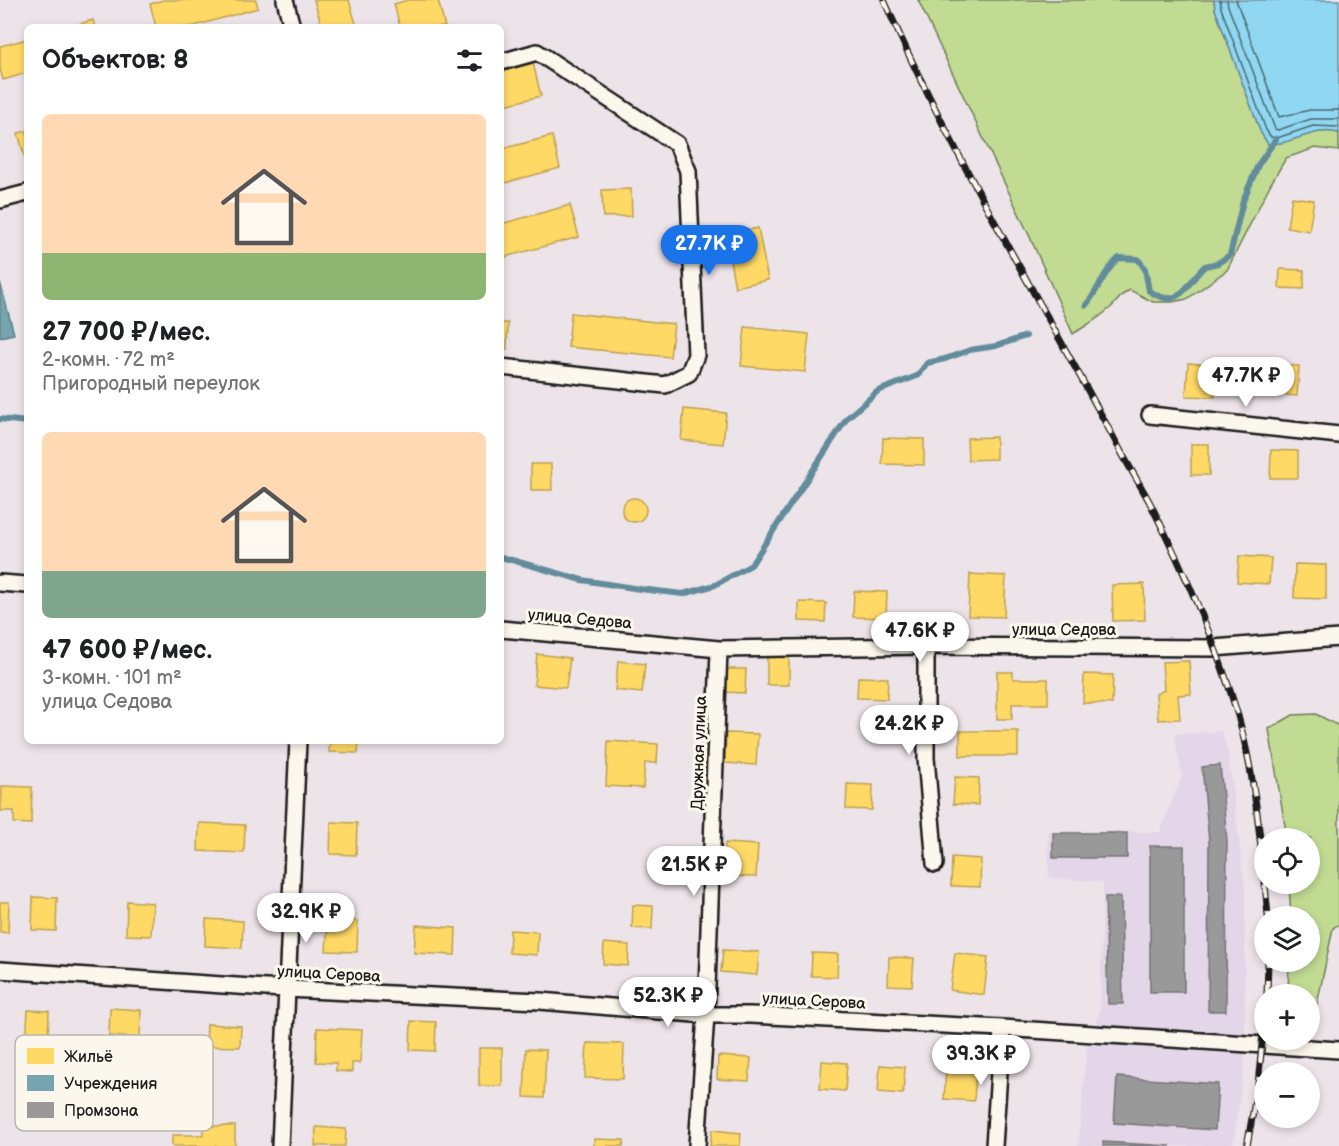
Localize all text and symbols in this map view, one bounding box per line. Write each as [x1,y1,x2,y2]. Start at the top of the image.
icon: filters [453,44,486,77]
text: Объектов: 8 [42,45,189,76]
icon: home [210,153,318,261]
pin: 27.7K ₽ [654,225,764,276]
text: 27.7K ₽ [675,232,743,256]
text: 27 700 ₽/мес. [42,317,210,348]
text: 2-комн. · 72 m² [42,348,175,372]
pin: 47.7K ₽ [1191,357,1301,408]
text: 47.7K ₽ [1212,364,1280,388]
text: Пригородный переулок [42,372,260,396]
icon: home [210,471,318,579]
street label: улица Седова [527,605,633,634]
pin: 47.6K ₽ [865,612,975,663]
text: 47.6K ₽ [885,619,955,643]
street label: улица Седова [1012,621,1117,640]
text: 47 600 ₽/мес. [42,635,212,666]
text: 3-комн. · 101 m² [42,666,182,690]
text: улица Седова [42,690,172,714]
street label: Дружная улица [688,695,711,811]
pin: 24.2K ₽ [854,705,964,756]
text: 24.2K ₽ [874,712,944,736]
map controls [1254,828,1320,1128]
button: locate [1254,828,1320,894]
pin: 21.5K ₽ [639,846,749,897]
text: 21.5K ₽ [661,853,727,877]
pin: 32.9K ₽ [251,893,361,944]
text: 32.9K ₽ [271,900,341,924]
button: layers [1254,906,1320,972]
street label: улица Серова [277,962,382,987]
pin: 52.3K ₽ [613,977,723,1028]
text: 52.3K ₽ [633,984,703,1008]
button: + [1254,984,1320,1050]
street label: улица Серова [762,989,867,1014]
legend [15,1035,213,1131]
pin: 39.3K ₽ [926,1035,1036,1086]
text: 39.3K ₽ [946,1042,1016,1066]
text: Жильё [64,1048,113,1067]
button: − [1254,1062,1320,1128]
text: Учреждения [64,1075,157,1094]
text: Промзона [64,1102,139,1121]

